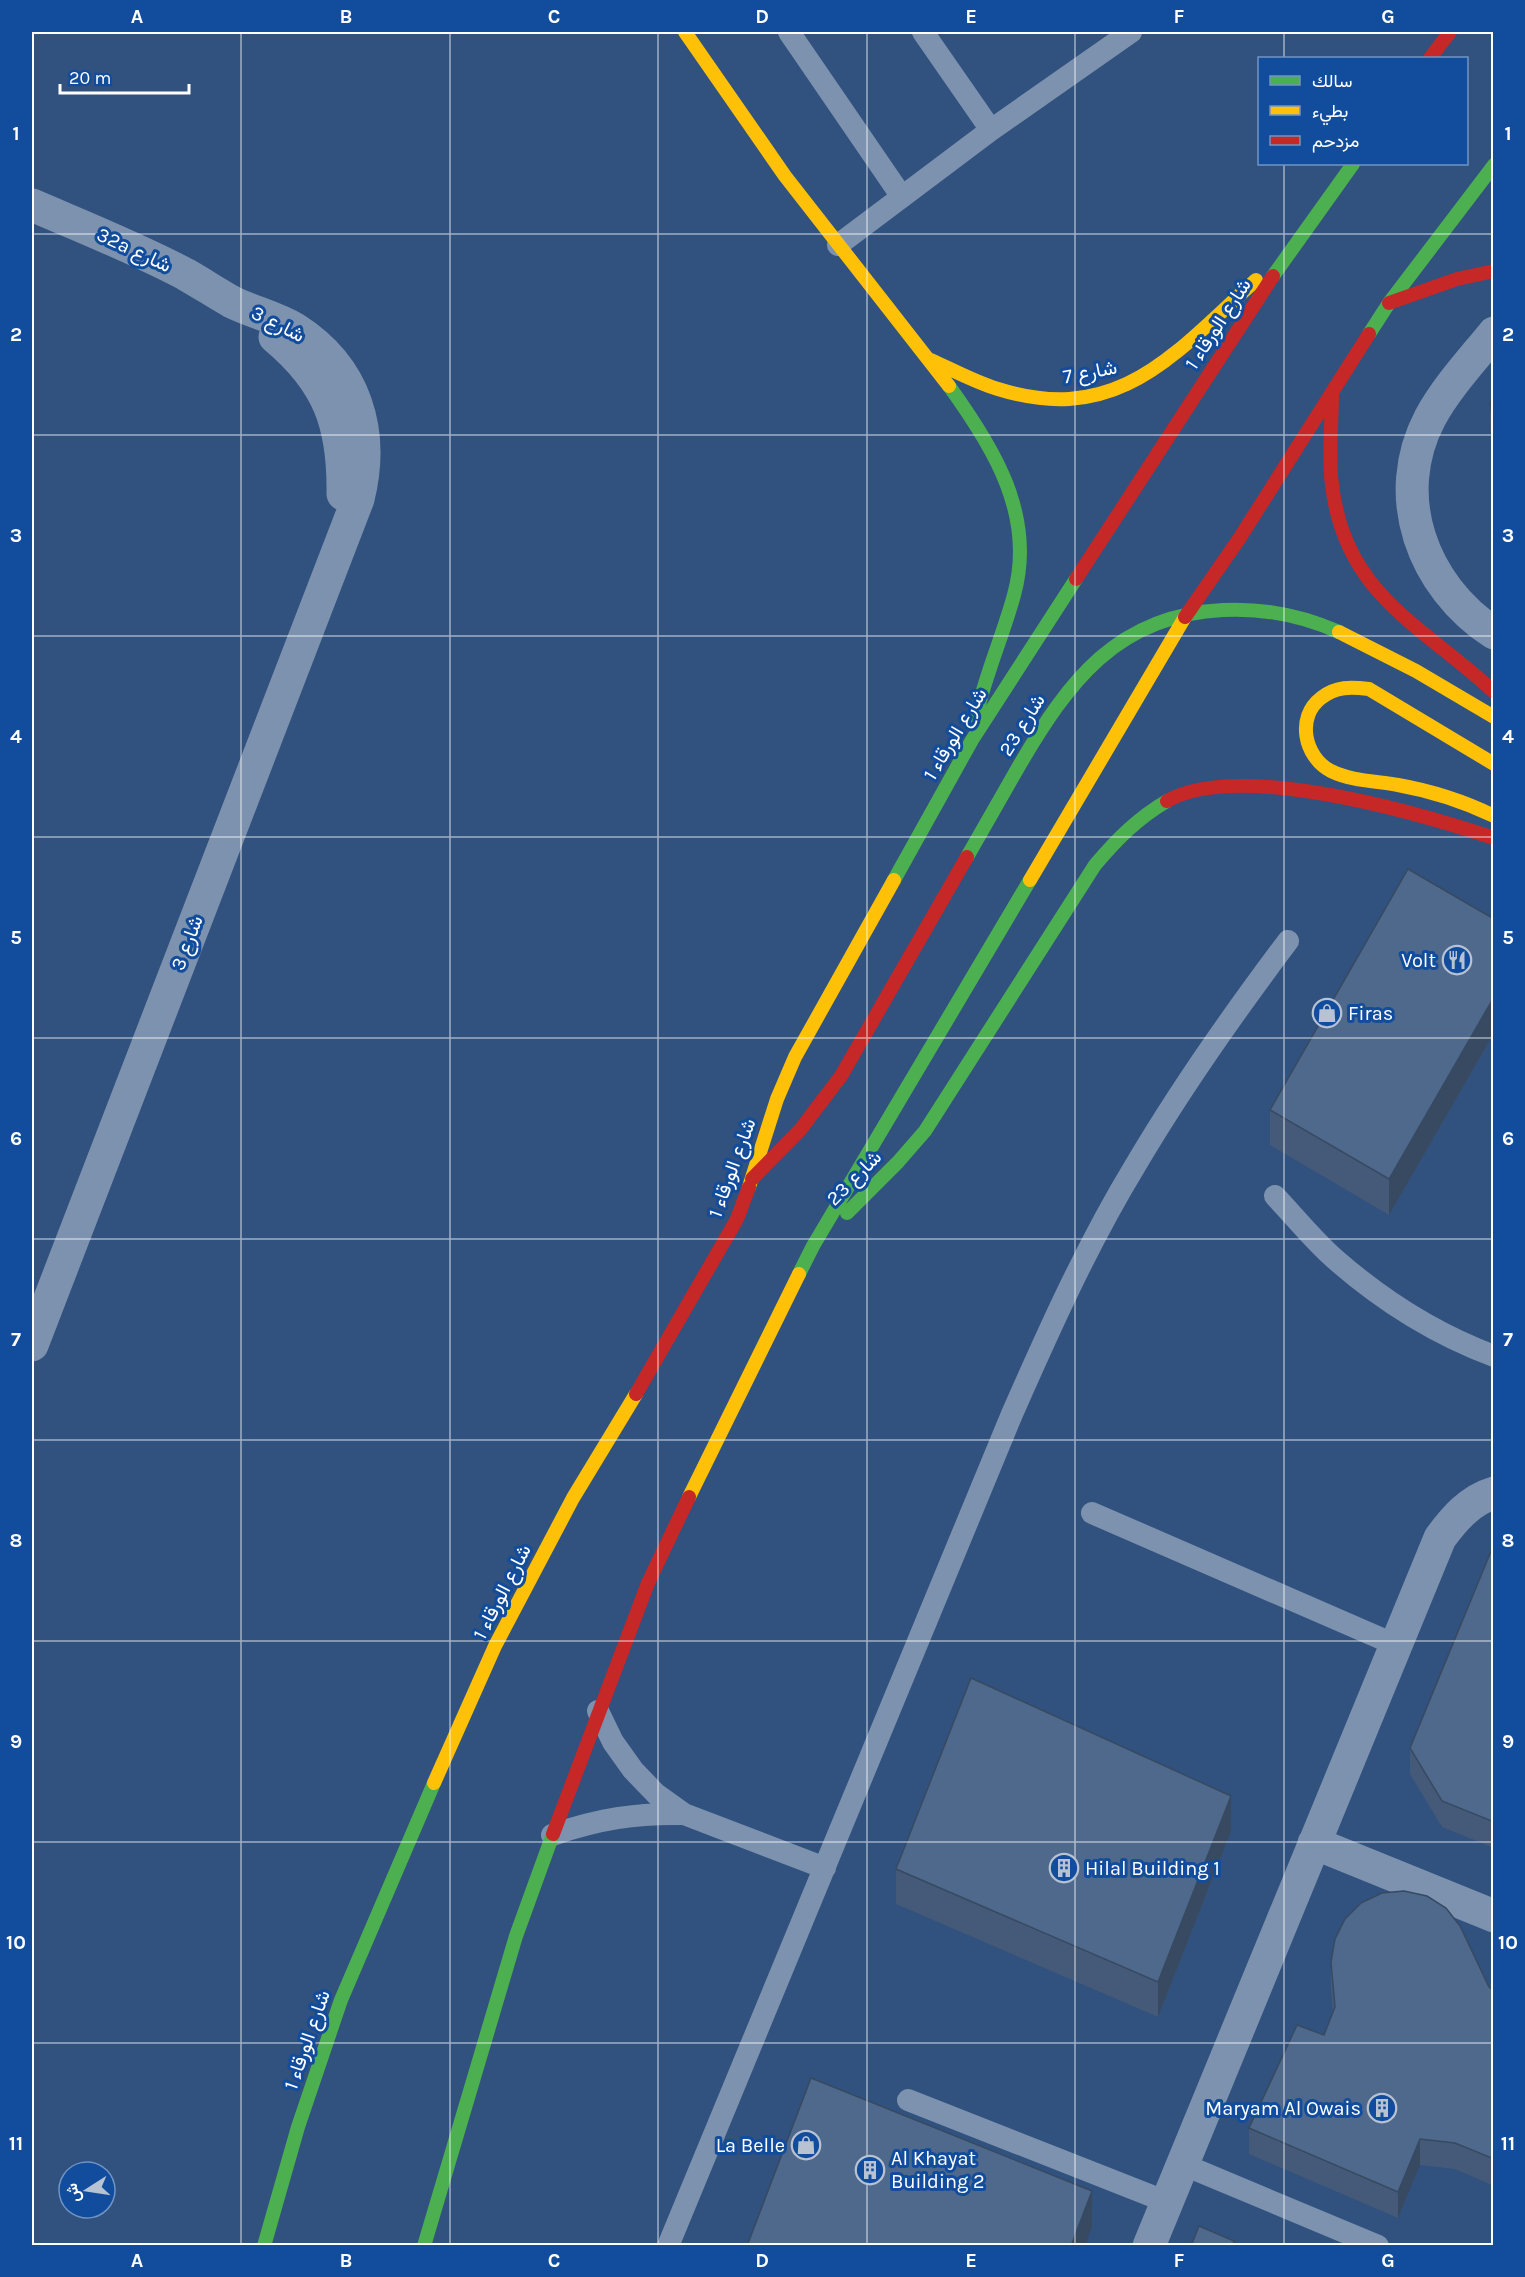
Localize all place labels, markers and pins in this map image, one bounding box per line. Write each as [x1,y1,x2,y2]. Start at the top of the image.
restaurant icon: Volt [1441,944,1473,976]
place label: Volt [1401,949,1436,972]
shop icon: Firas [1311,997,1343,1029]
place label: Firas [1348,1002,1393,1025]
building icon: Hilal Building 1 [1048,1852,1080,1884]
place label: Hilal Building 1 [1085,1857,1220,1880]
building icon: Maryam Al Owais [1366,2092,1398,2124]
place label: Maryam Al Owais [1205,2097,1361,2120]
shop icon: La Belle [790,2129,822,2161]
place label: La Belle [716,2134,785,2157]
place label: Al Khayat Building 2 [891,2147,985,2193]
building icon: Al Khayat Building 2 [854,2154,886,2186]

